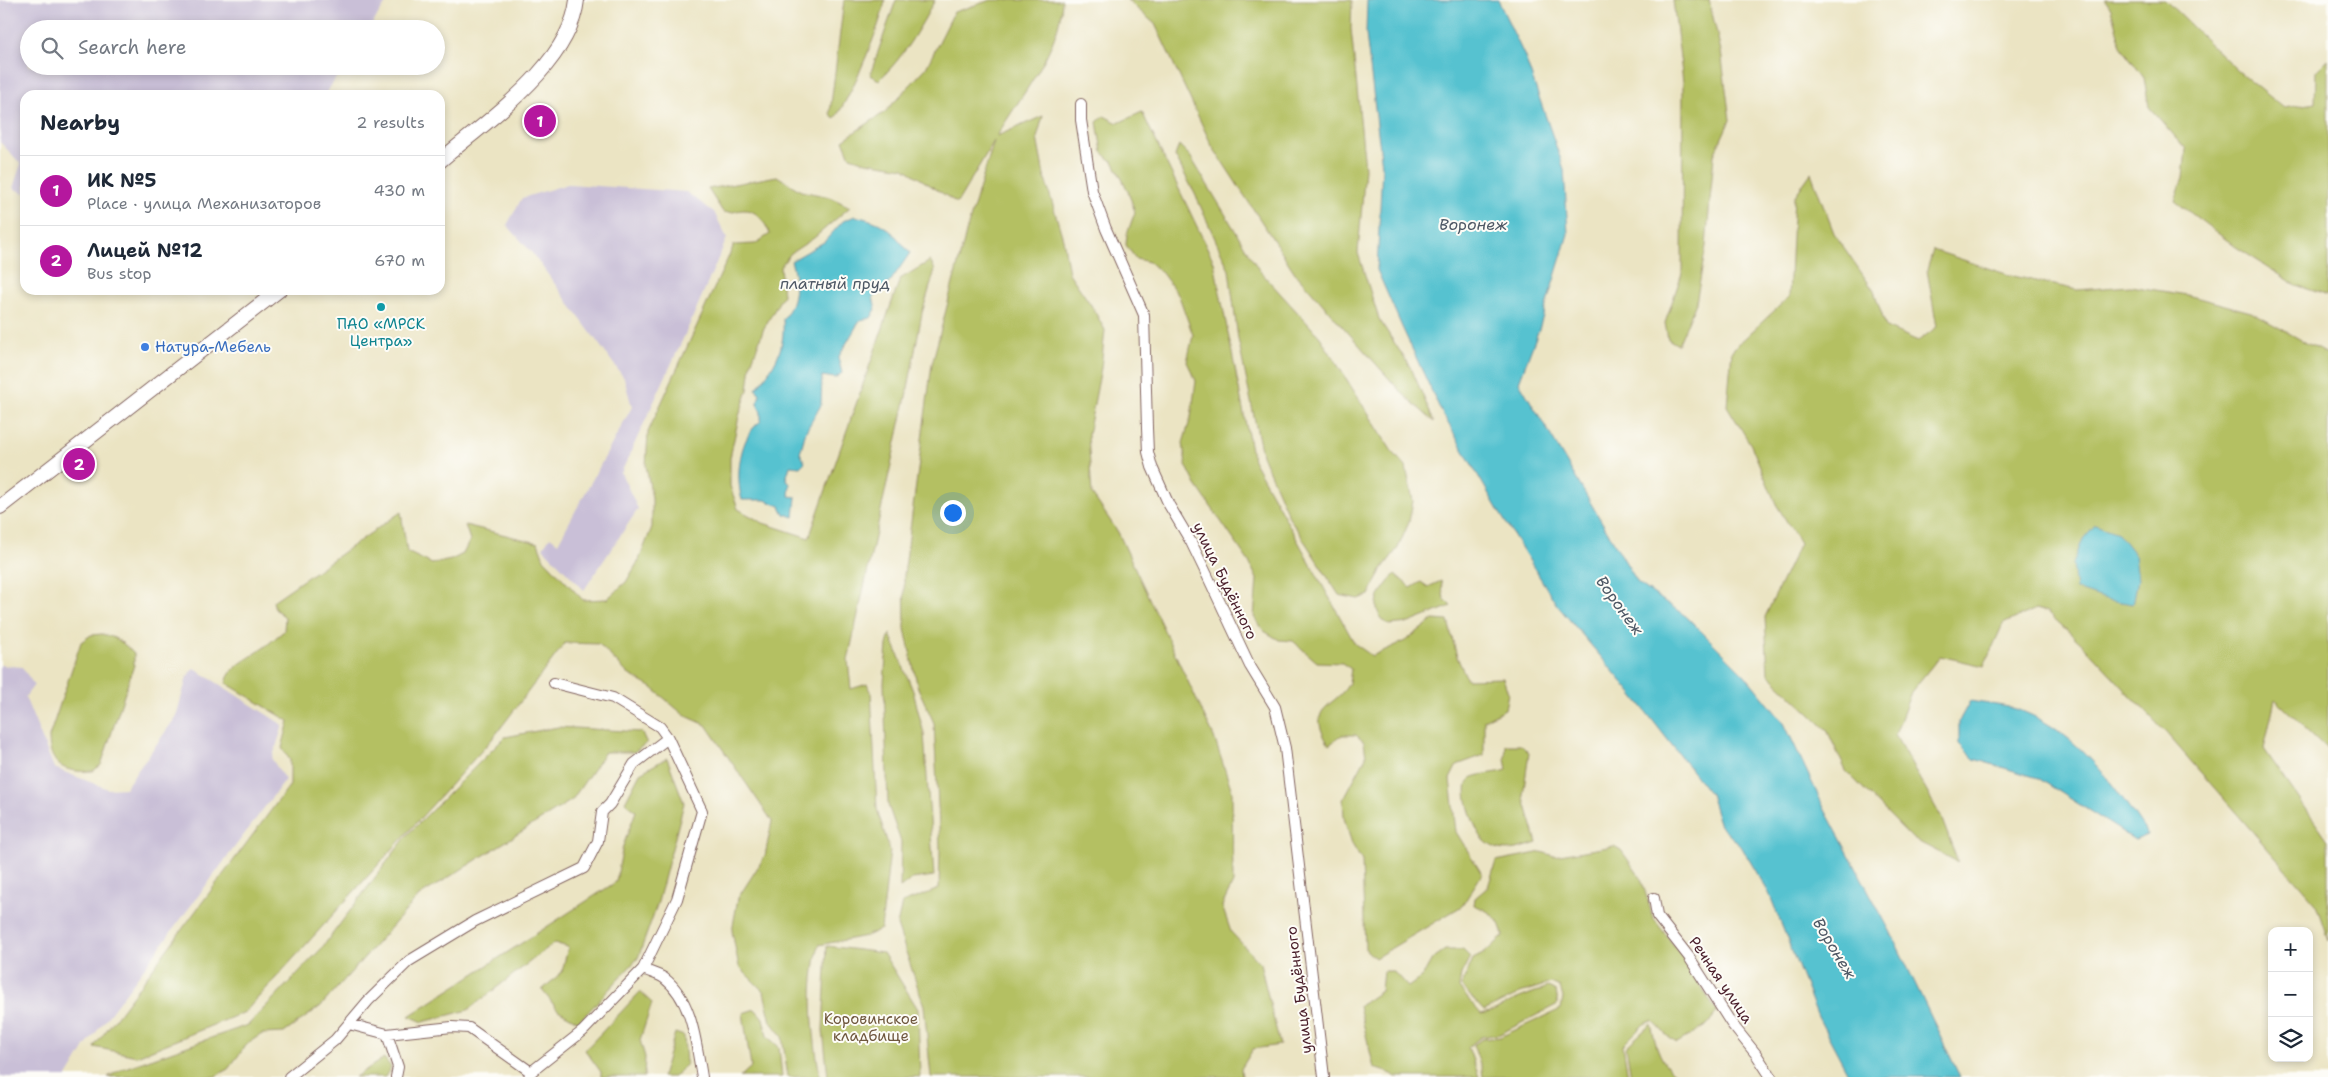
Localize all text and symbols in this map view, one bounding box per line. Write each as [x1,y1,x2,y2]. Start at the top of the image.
search box [20,20,445,75]
icon: search [38,34,66,62]
text: Search here [78,35,187,60]
pin: 1 [524,102,556,140]
text: Nearby [40,109,120,137]
text: 2 results [356,112,425,133]
text: ИК №5 [87,168,156,193]
text: 1 [52,180,60,201]
text: 430 m [374,180,425,201]
text: Place · улица Механизаторов [87,193,321,214]
water label: Воронеж [1439,214,1508,235]
text: Лицей №12 [87,238,202,263]
text: 2 [50,250,62,271]
text: 670 m [374,250,425,271]
text: Bus stop [87,263,152,284]
water label: платный пруд [780,273,890,294]
marker: ПАО «МРСК Центра» [375,301,387,313]
place label: ПАО «МРСК Центра» [337,314,425,351]
place label: Натура-Мебель [155,337,271,357]
marker: Натура-Мебель [139,341,151,353]
pin: 2 [63,445,95,483]
your location [940,500,966,526]
street label: улица Будённого [1188,519,1262,643]
water label: Воронеж [1591,572,1649,640]
water label: Воронеж [1808,914,1862,984]
street label: улица Будённого [1281,925,1317,1055]
map controls [2268,927,2313,1062]
button: + [2268,927,2313,972]
street label: Речная улица [1684,933,1758,1028]
button: − [2268,972,2313,1017]
park label: Коровинское кладбище [824,1009,918,1046]
button: layers [2268,1017,2313,1062]

